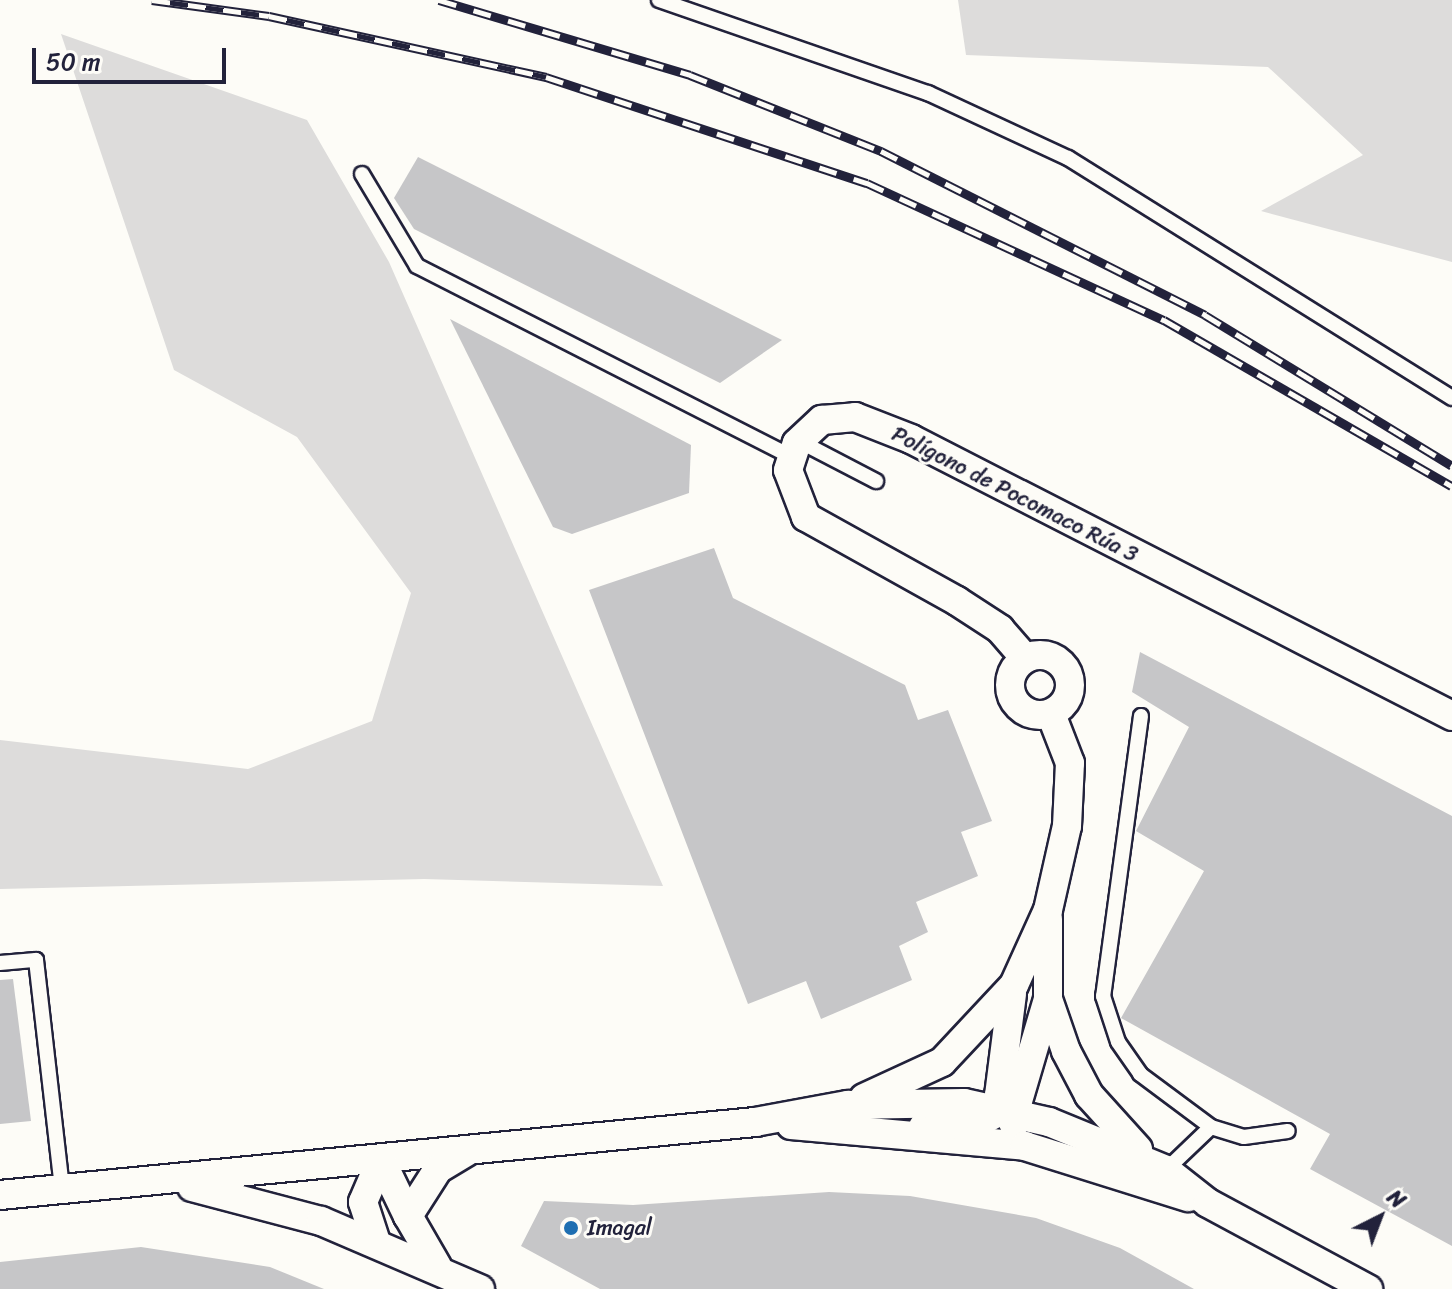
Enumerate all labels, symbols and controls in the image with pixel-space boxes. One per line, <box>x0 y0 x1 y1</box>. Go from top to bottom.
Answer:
scale bar <box>36 32 230 82</box>
text: 50 m <box>46 41 101 83</box>
street label: Polígono de Pocomaco Rúa 3 <box>887 420 1143 568</box>
north arrow <box>1340 1177 1420 1257</box>
text: N <box>1378 1179 1415 1218</box>
place label: Imagal <box>587 1215 652 1241</box>
marker: Imagal <box>562 1219 580 1237</box>

